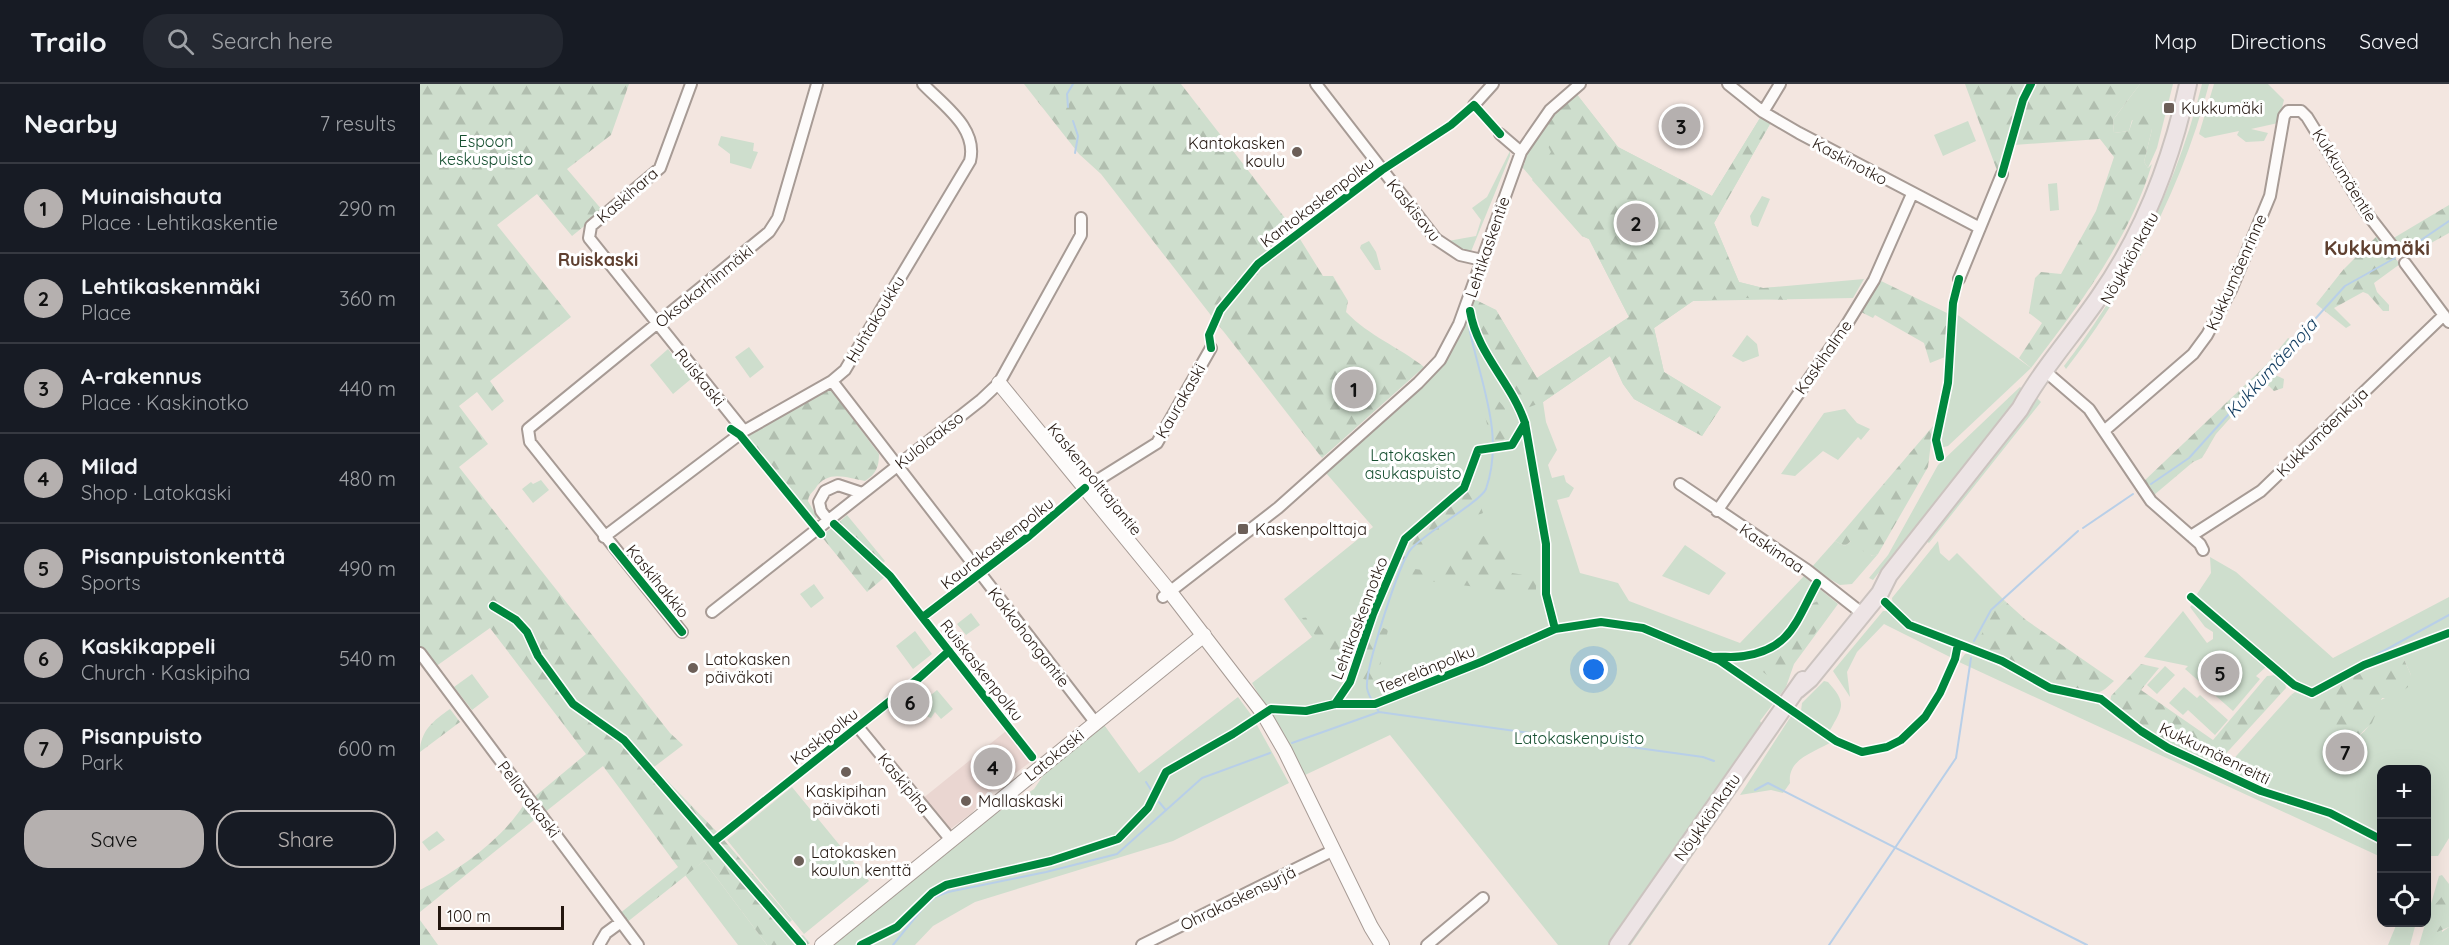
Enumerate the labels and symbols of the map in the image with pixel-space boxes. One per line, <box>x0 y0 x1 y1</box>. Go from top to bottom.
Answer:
place label: Kukkumäki <box>2181 98 2263 118</box>
marker: Kukkumäki <box>2162 101 2176 115</box>
pin: 3 <box>1662 104 1700 148</box>
street label: Kukkumäentie <box>2308 125 2382 225</box>
park label: Espoon keskuspuisto <box>439 131 533 169</box>
place label: Kantokasken koulu <box>1188 133 1285 171</box>
street label: Kaskinotko <box>1809 133 1891 189</box>
marker: Kantokasken koulu <box>1290 145 1304 159</box>
street label: Kantokaskenpolku <box>1256 153 1378 251</box>
street label: Kaskihara <box>592 163 662 227</box>
street label: Kaskisavu <box>1383 175 1445 245</box>
street label: Lehtikaskentie <box>1460 194 1514 300</box>
pin: 2 <box>1616 200 1656 246</box>
street label: Nöykkiönkatu <box>2095 208 2163 308</box>
street label: Kukkumäenrinne <box>2201 211 2271 333</box>
district label: Kukkumäki <box>2324 235 2430 260</box>
street label: Oksakarhinmäki <box>651 240 757 332</box>
district label: Ruiskaski <box>558 248 638 271</box>
street label: Huhtakoukku <box>841 272 909 366</box>
water label: Kukkumäenoja <box>2220 313 2322 423</box>
street label: Kaskihalme <box>1790 316 1856 398</box>
street label: Ruiskaski <box>671 344 729 410</box>
street label: Kaurakaski <box>1151 360 1209 442</box>
pin: 1 <box>1334 366 1374 412</box>
street label: Kukkumäenkuja <box>2272 383 2372 481</box>
street label: Kulolaakso <box>891 407 967 473</box>
street label: Kaskenpolttajantie <box>1043 419 1147 539</box>
park label: Latokasken asukaspuisto <box>1365 445 1461 483</box>
street label: Kaurakaskenpolku <box>937 493 1057 593</box>
place label: Kaskenpolttaja <box>1255 519 1367 539</box>
street label: Kaskimaa <box>1736 519 1808 577</box>
marker: Kaskenpolttaja <box>1236 522 1250 536</box>
street label: Kaskihakkio <box>622 540 694 622</box>
street label: Lehtikaskennotko <box>1326 554 1392 682</box>
street label: Kokkohongantie <box>984 583 1074 691</box>
street label: Ruiskaskenpolku <box>936 615 1028 725</box>
street label: Teerelänpolku <box>1374 640 1478 698</box>
place label: Latokasken päiväkoti <box>705 649 790 687</box>
pin: 5 <box>2200 650 2240 696</box>
your location <box>1579 655 1608 684</box>
marker: Latokasken päiväkoti <box>686 661 700 675</box>
pin: 6 <box>890 680 930 724</box>
street label: Kaskipolku <box>786 703 862 769</box>
street label: Kukkumäenreitti <box>2156 718 2274 788</box>
street label: Latokaski <box>1020 725 1088 785</box>
park label: Latokaskenpuisto <box>1514 728 1644 748</box>
pin: 7 <box>2326 730 2364 774</box>
pin: 4 <box>974 744 1012 790</box>
street label: Kaskipiha <box>874 749 934 817</box>
street label: Pellavakaski <box>494 757 564 841</box>
marker: Kaskipihan päiväkoti <box>839 765 853 779</box>
street label: Nöykkiönkatu <box>1669 769 1745 865</box>
place label: Kaskipihan päiväkoti <box>805 781 887 819</box>
place label: Mallaskaski <box>978 791 1063 811</box>
marker: Mallaskaski <box>959 794 973 808</box>
place label: Latokasken koulun kenttä <box>811 842 911 880</box>
marker: Latokasken koulun kenttä <box>792 854 806 868</box>
street label: Ohrakaskensyrjä <box>1177 861 1299 935</box>
scale bar <box>438 903 564 930</box>

